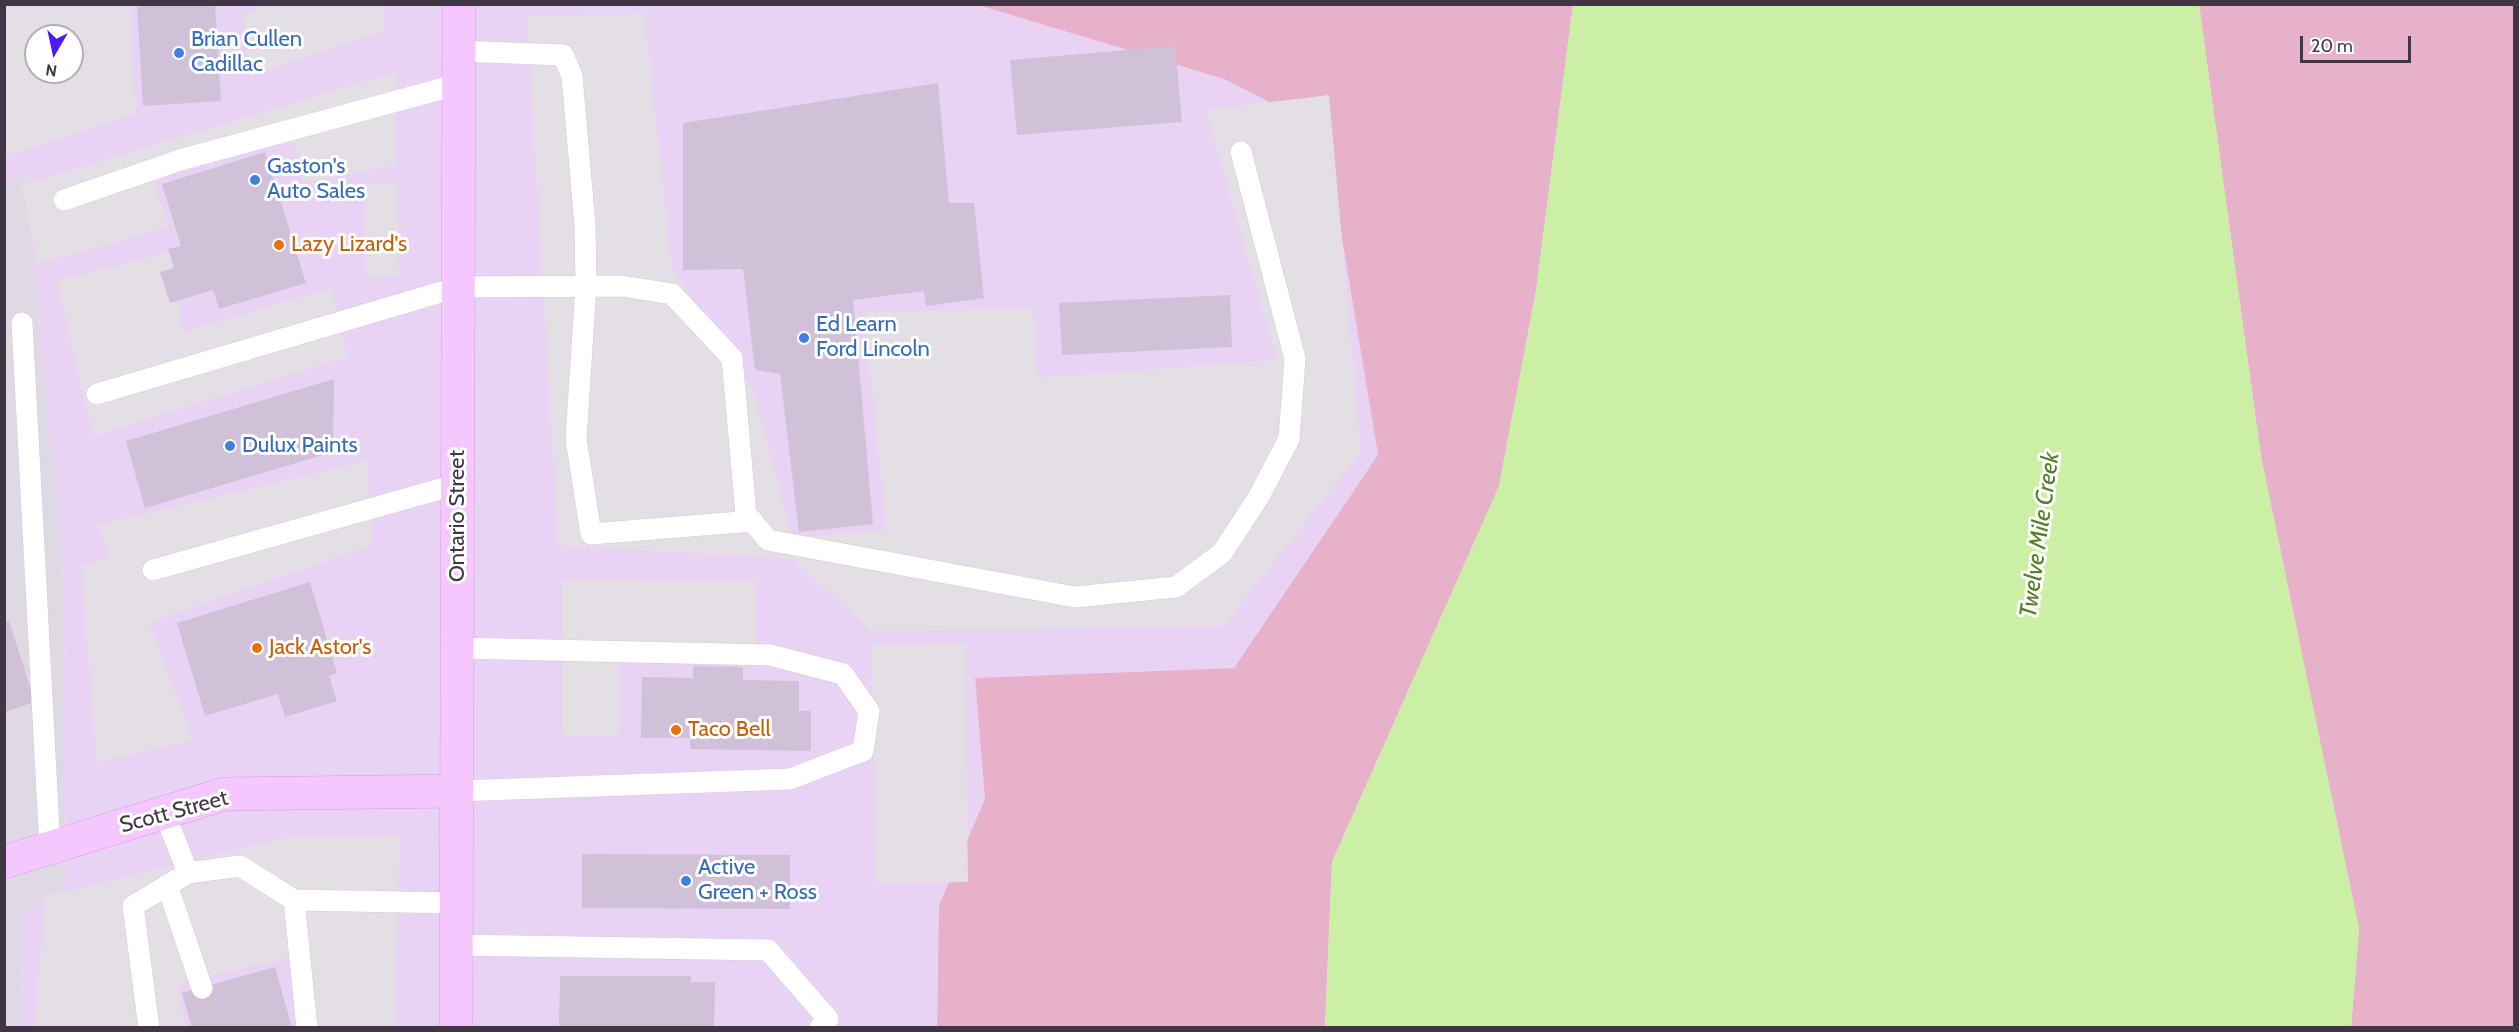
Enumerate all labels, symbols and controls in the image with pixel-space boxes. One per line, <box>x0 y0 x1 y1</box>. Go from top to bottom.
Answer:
north arrow <box>24 24 84 84</box>
scale bar <box>2303 24 2414 62</box>
place label: Brian Cullen Cadillac <box>191 27 302 78</box>
text: 20 m <box>2311 35 2353 57</box>
marker: Brian Cullen Cadillac <box>172 46 186 60</box>
text: N <box>44 60 58 81</box>
place label: Gaston's Auto Sales <box>267 154 365 206</box>
marker: Gaston's Auto Sales <box>248 173 262 187</box>
place label: Lazy Lizard's <box>291 232 407 258</box>
marker: Lazy Lizard's <box>272 238 286 252</box>
place label: Ed Learn Ford Lincoln <box>816 312 930 364</box>
marker: Ed Learn Ford Lincoln <box>797 331 811 345</box>
place label: Dulux Paints <box>242 433 358 459</box>
marker: Dulux Paints <box>223 439 237 453</box>
street label: Ontario Street <box>445 450 471 582</box>
water label: Twelve Mile Creek <box>2014 450 2066 620</box>
place label: Jack Astor's <box>269 635 371 661</box>
marker: Jack Astor's <box>250 641 264 655</box>
place label: Taco Bell <box>688 717 771 743</box>
marker: Taco Bell <box>669 723 683 737</box>
street label: Scott Street <box>117 785 231 839</box>
place label: Active Green + Ross <box>698 855 817 906</box>
marker: Active Green + Ross <box>679 874 693 888</box>

